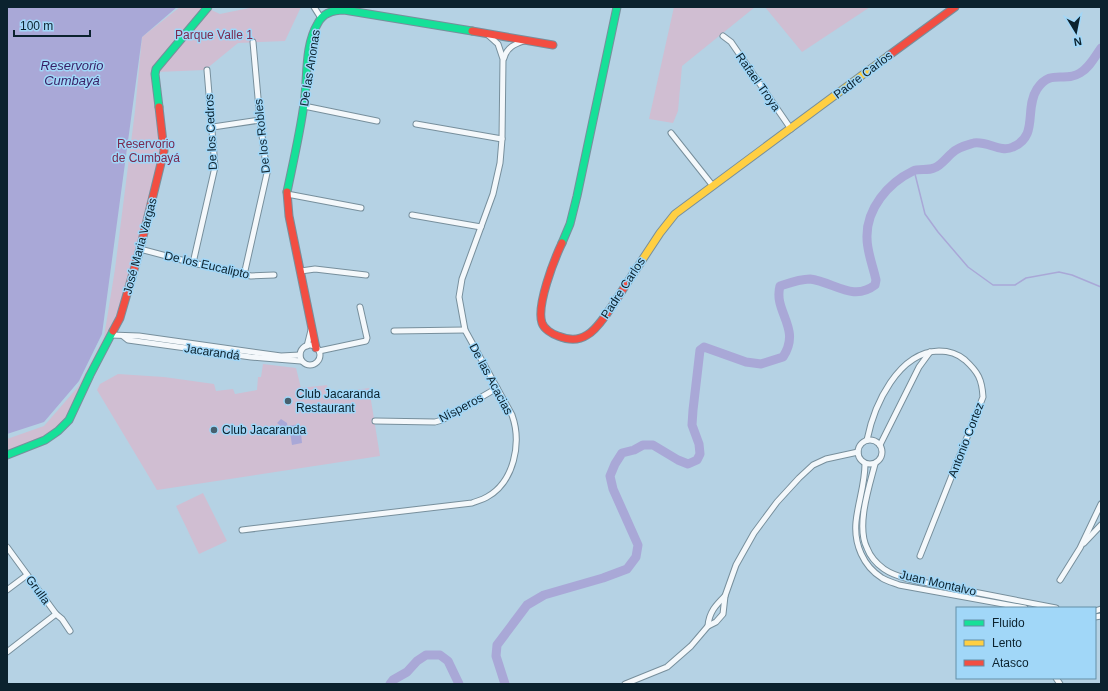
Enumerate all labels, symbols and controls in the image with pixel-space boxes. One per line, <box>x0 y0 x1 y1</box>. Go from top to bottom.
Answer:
scale bar <box>14 12 90 38</box>
north arrow <box>1056 12 1096 52</box>
text: 100 m <box>20 19 53 33</box>
park label: Parque Valle 1 <box>175 28 253 42</box>
street label: De las Anonas <box>297 29 323 107</box>
text: N <box>1073 35 1083 48</box>
street label: Padre Carlos <box>831 48 895 102</box>
street label: Rafael Troya <box>733 50 783 114</box>
water label: Reservorio Cumbayá <box>41 58 103 88</box>
street label: De los Cedros <box>202 94 220 170</box>
street label: De los Robles <box>251 98 273 174</box>
park label: Reservorio de Cumbayá <box>112 137 180 165</box>
street label: José Maria Vargas <box>120 196 160 296</box>
street label: De los Eucalipto <box>163 248 251 282</box>
street label: Padre Carlos <box>598 255 648 321</box>
street label: Jacarandá <box>183 341 241 363</box>
street label: De las Acacias <box>466 341 516 417</box>
place label: Club Jacaranda Restaurant <box>296 387 380 415</box>
street label: Nísperos <box>437 391 485 425</box>
marker: Club Jacaranda Restaurant <box>283 396 293 406</box>
street label: Antonio Cortez <box>945 400 987 480</box>
place label: Club Jacaranda <box>222 423 306 437</box>
marker: Club Jacaranda <box>209 425 219 435</box>
street label: Juan Montalvo <box>898 567 978 599</box>
street label: Grulla <box>23 573 53 607</box>
legend <box>956 607 1096 679</box>
text: Fluido <box>992 616 1025 630</box>
text: Lento <box>992 636 1022 650</box>
text: Atasco <box>992 656 1029 670</box>

